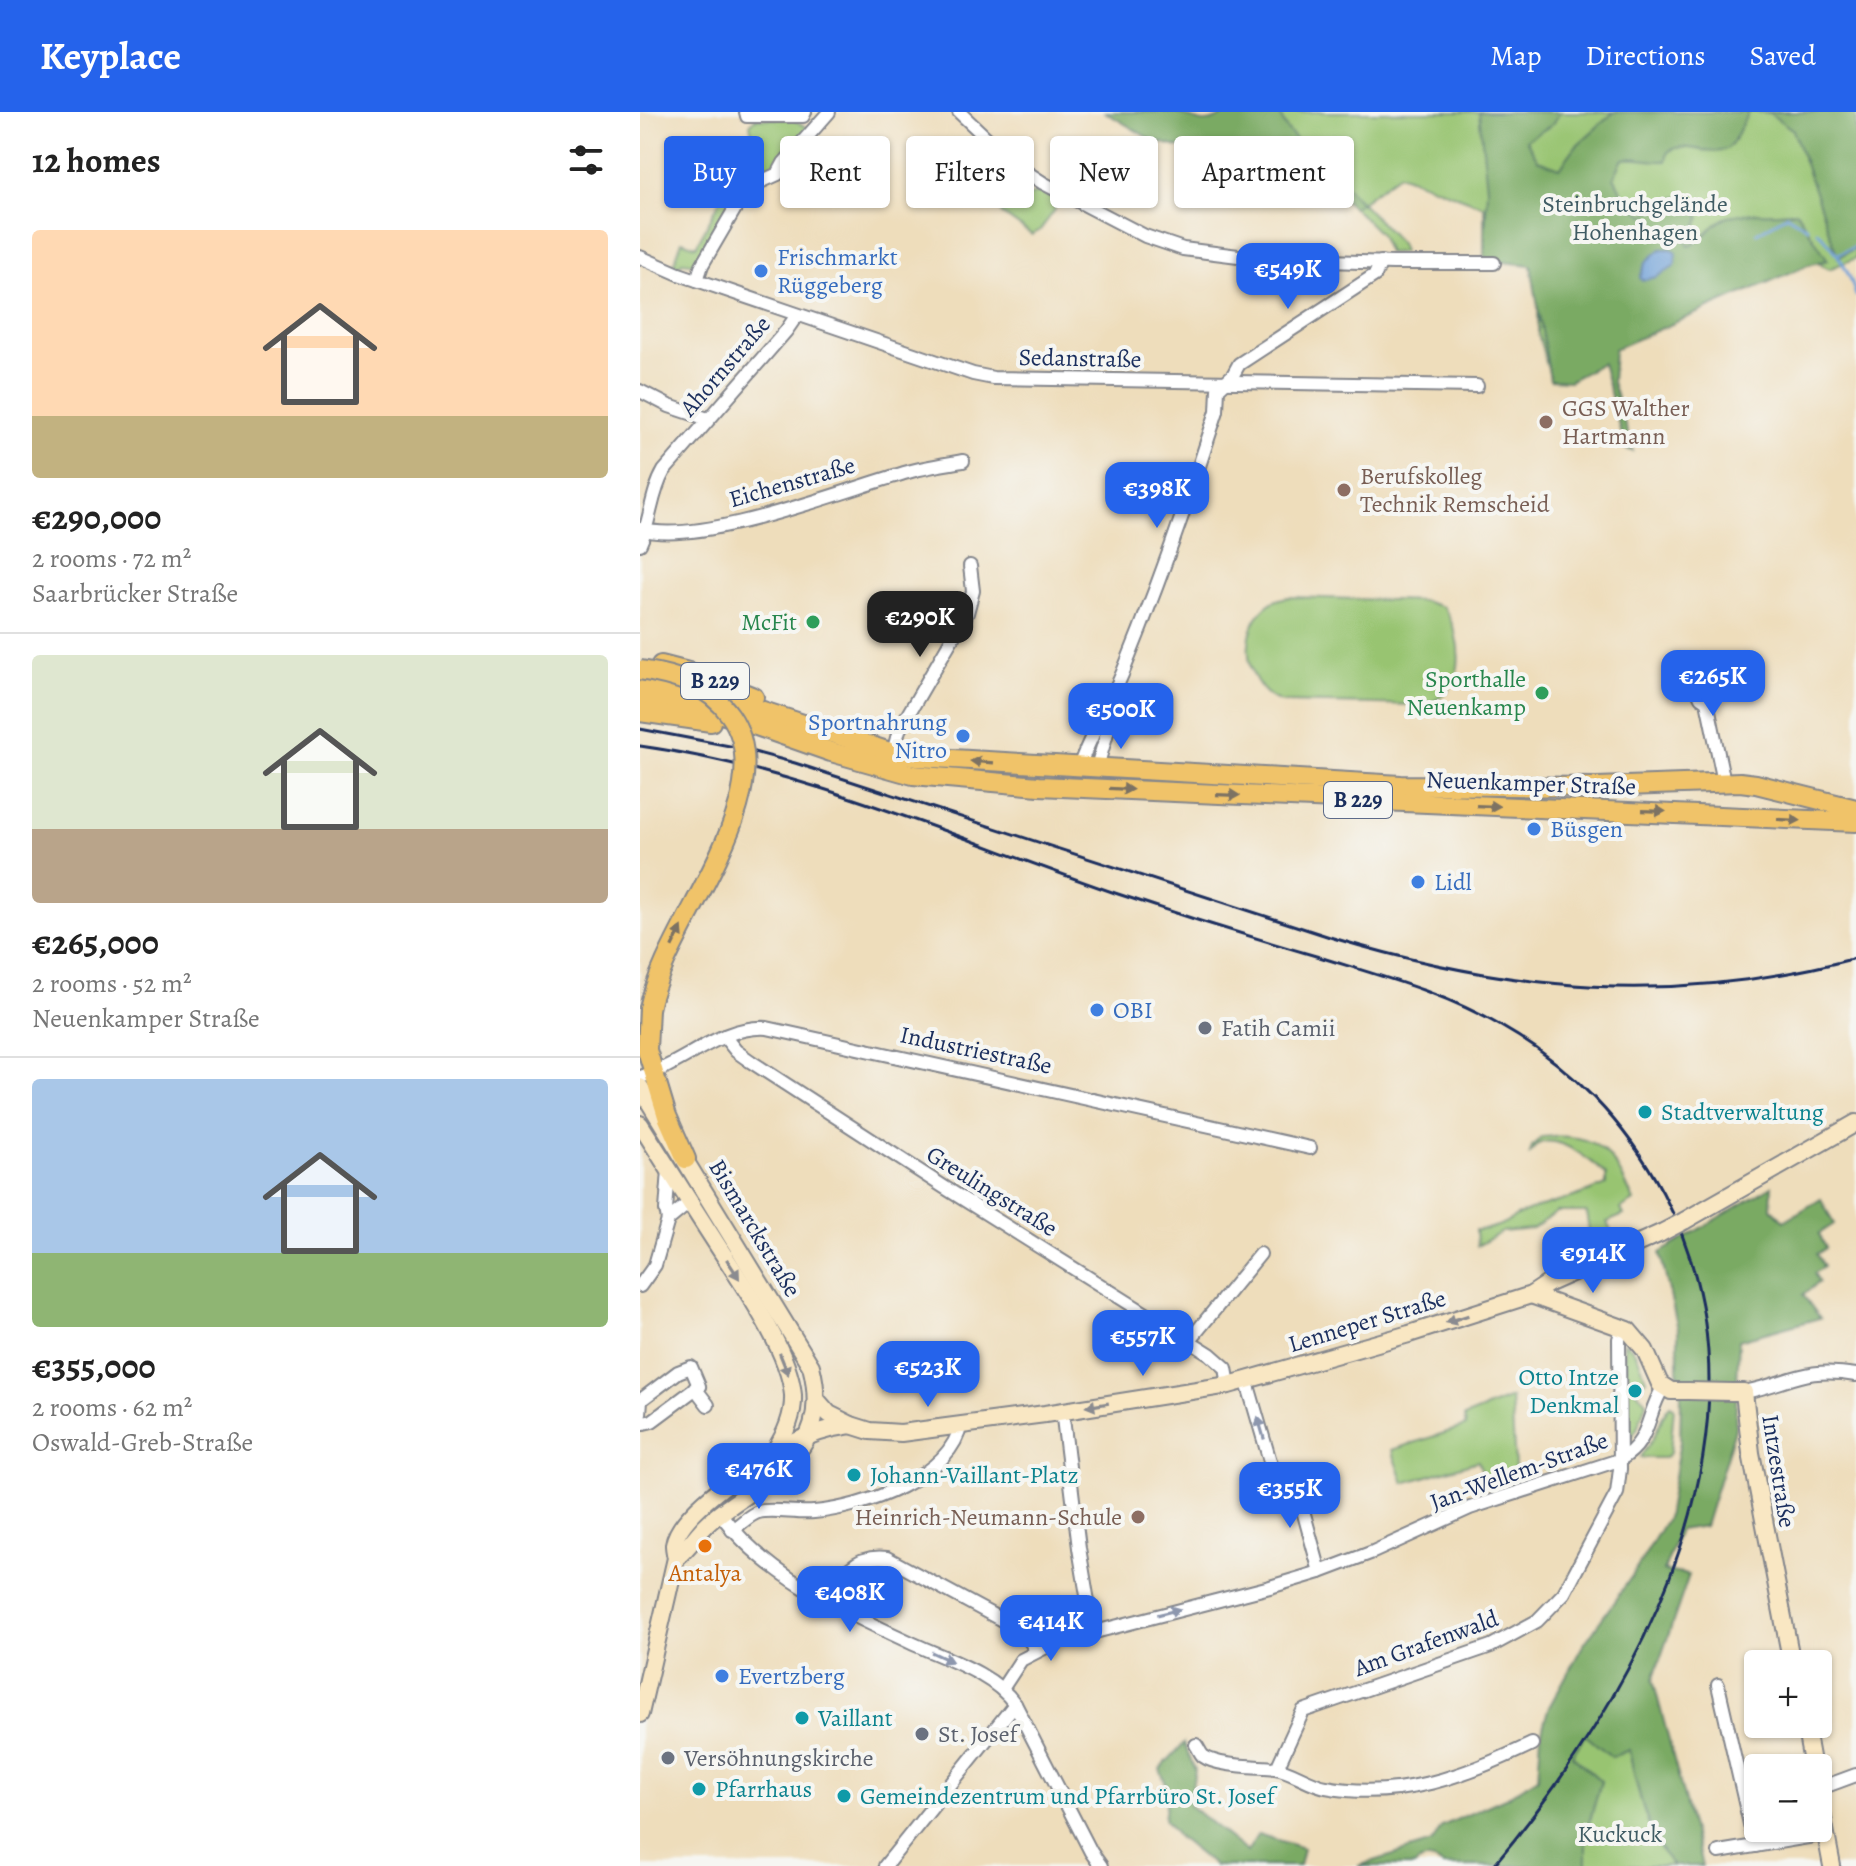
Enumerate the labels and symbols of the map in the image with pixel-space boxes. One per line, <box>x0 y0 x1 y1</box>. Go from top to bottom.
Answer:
park label: Steinbruchgelände Hohenhagen <box>1542 188 1728 248</box>
place label: Frischmarkt Rüggeberg <box>777 241 898 301</box>
pin: €549K <box>1232 243 1344 311</box>
marker: Frischmarkt Rüggeberg <box>752 262 770 280</box>
street label: Ahornstraße <box>672 309 778 424</box>
street label: Sedanstraße <box>1018 341 1142 375</box>
place label: GGS Walther Hartmann <box>1562 392 1690 452</box>
marker: GGS Walther Hartmann <box>1537 413 1555 431</box>
street label: Eichenstraße <box>725 449 859 515</box>
place label: Berufskolleg Technik Remscheid <box>1360 460 1550 520</box>
pin: €398K <box>1101 462 1213 530</box>
marker: Berufskolleg Technik Remscheid <box>1335 481 1353 499</box>
pin: €290K <box>864 591 976 659</box>
place label: McFit <box>741 606 797 638</box>
marker: McFit <box>804 613 822 631</box>
pin: €265K <box>1657 650 1769 718</box>
road number: B 229 <box>681 663 749 699</box>
place label: Sporthalle Neuenkamp <box>1406 663 1526 723</box>
pin: €500K <box>1065 683 1177 751</box>
marker: Sporthalle Neuenkamp <box>1533 684 1551 702</box>
place label: Sportnahrung Nitro <box>808 706 947 766</box>
marker: Sportnahrung Nitro <box>954 727 972 745</box>
one-way arrow <box>969 755 994 768</box>
street label: Neuenkamper Straße <box>1425 763 1637 803</box>
road number: B 229 <box>1324 782 1392 818</box>
one-way arrow <box>1109 783 1134 796</box>
one-way arrow <box>1216 788 1241 801</box>
one-way arrow <box>1476 799 1501 812</box>
one-way arrow <box>1642 805 1667 818</box>
place label: Büsgen <box>1550 813 1623 845</box>
one-way arrow <box>1777 814 1802 827</box>
marker: Büsgen <box>1525 820 1543 838</box>
place label: Lidl <box>1434 866 1472 898</box>
marker: Lidl <box>1409 873 1427 891</box>
one-way arrow <box>671 925 684 948</box>
place label: OBI <box>1113 994 1153 1026</box>
marker: OBI <box>1088 1001 1106 1019</box>
place label: Fatih Camii <box>1221 1012 1335 1044</box>
street label: Industriestraße <box>897 1018 1055 1082</box>
marker: Fatih Camii <box>1196 1019 1214 1037</box>
place label: Stadtverwaltung <box>1661 1096 1824 1128</box>
marker: Stadtverwaltung <box>1636 1103 1654 1121</box>
street label: Greulingstraße <box>920 1138 1064 1244</box>
street label: Bismarckstraße <box>701 1153 809 1303</box>
pin: €914K <box>1537 1227 1649 1295</box>
one-way arrow <box>726 1259 741 1280</box>
street label: Lenneper Straße <box>1284 1282 1450 1360</box>
pin: €557K <box>1087 1310 1199 1378</box>
one-way arrow <box>1444 1314 1468 1326</box>
pin: €523K <box>872 1341 984 1409</box>
one-way arrow <box>778 1353 791 1377</box>
place label: Otto Intze Denkmal <box>1519 1361 1619 1421</box>
marker: Otto Intze Denkmal <box>1626 1382 1644 1400</box>
one-way arrow <box>1084 1399 1109 1412</box>
street label: Intzestraße <box>1754 1412 1804 1530</box>
one-way arrow <box>1254 1416 1266 1441</box>
street label: Jan-Wellem-Straße <box>1426 1424 1612 1518</box>
pin: €476K <box>703 1443 815 1511</box>
place label: Johann-Vaillant-Platz <box>870 1459 1079 1491</box>
pin: €355K <box>1234 1462 1346 1530</box>
marker: Johann-Vaillant-Platz <box>845 1466 863 1484</box>
place label: Heinrich-Neumann-Schule <box>854 1501 1122 1533</box>
marker: Heinrich-Neumann-Schule <box>1129 1508 1147 1526</box>
marker: Antalya <box>696 1537 714 1555</box>
place label: Antalya <box>667 1557 742 1589</box>
pin: €408K <box>794 1566 906 1634</box>
pin: €414K <box>995 1595 1107 1663</box>
street label: Am Grafenwald <box>1348 1602 1503 1684</box>
one-way arrow <box>1157 1606 1182 1618</box>
one-way arrow <box>930 1650 953 1664</box>
place label: Evertzberg <box>738 1660 845 1692</box>
marker: Evertzberg <box>713 1667 731 1685</box>
place label: Vaillant <box>817 1702 893 1734</box>
marker: Vaillant <box>793 1709 811 1727</box>
place label: St. Josef <box>938 1718 1020 1750</box>
marker: St. Josef <box>913 1725 931 1743</box>
place label: Versöhnungskirche <box>683 1742 874 1774</box>
marker: Versöhnungskirche <box>659 1749 677 1767</box>
place label: Pfarrhaus <box>715 1773 812 1805</box>
marker: Pfarrhaus <box>690 1780 708 1798</box>
place label: Gemeindezentrum und Pfarrbüro St. Josef <box>860 1780 1278 1812</box>
marker: Gemeindezentrum und Pfarrbüro St. Josef <box>835 1787 853 1805</box>
park label: Kuckuck <box>1578 1818 1662 1850</box>

